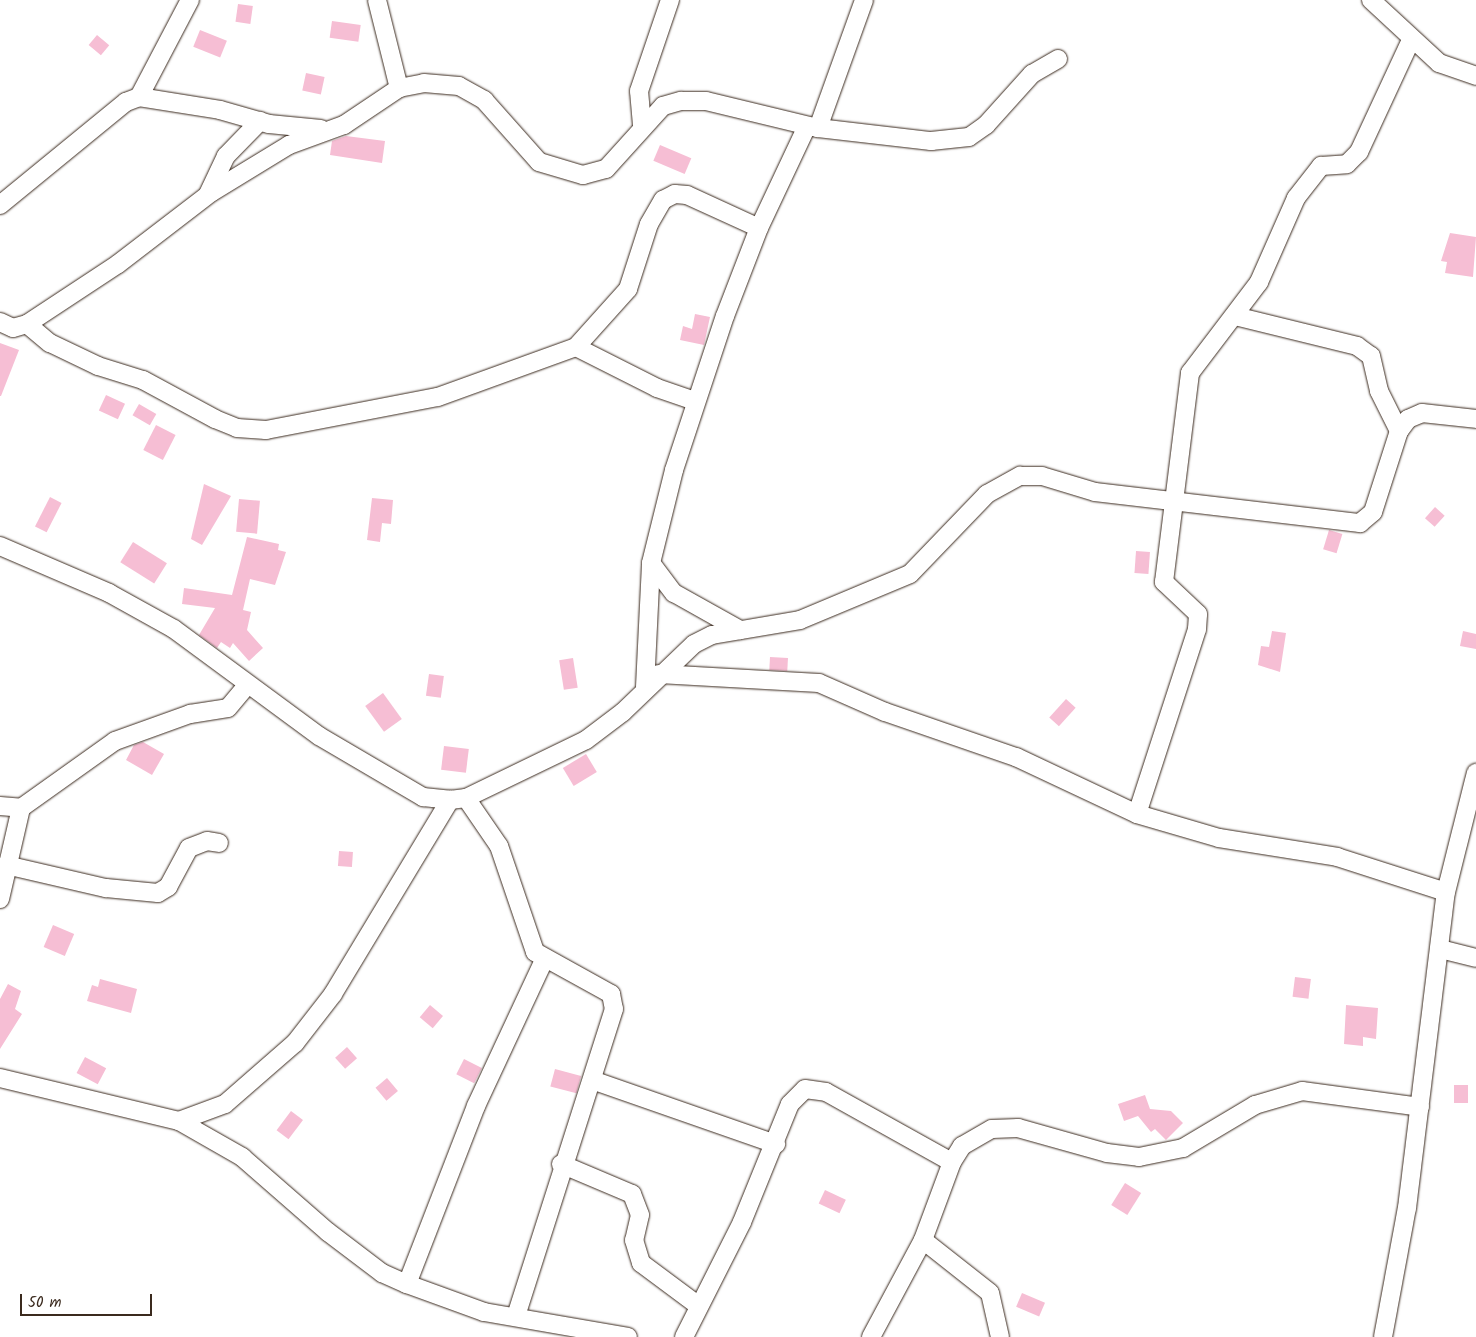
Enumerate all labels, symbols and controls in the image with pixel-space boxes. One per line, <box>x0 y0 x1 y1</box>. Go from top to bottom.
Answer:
scale bar <box>22 1284 155 1316</box>
text: 50 m <box>28 1291 62 1315</box>

